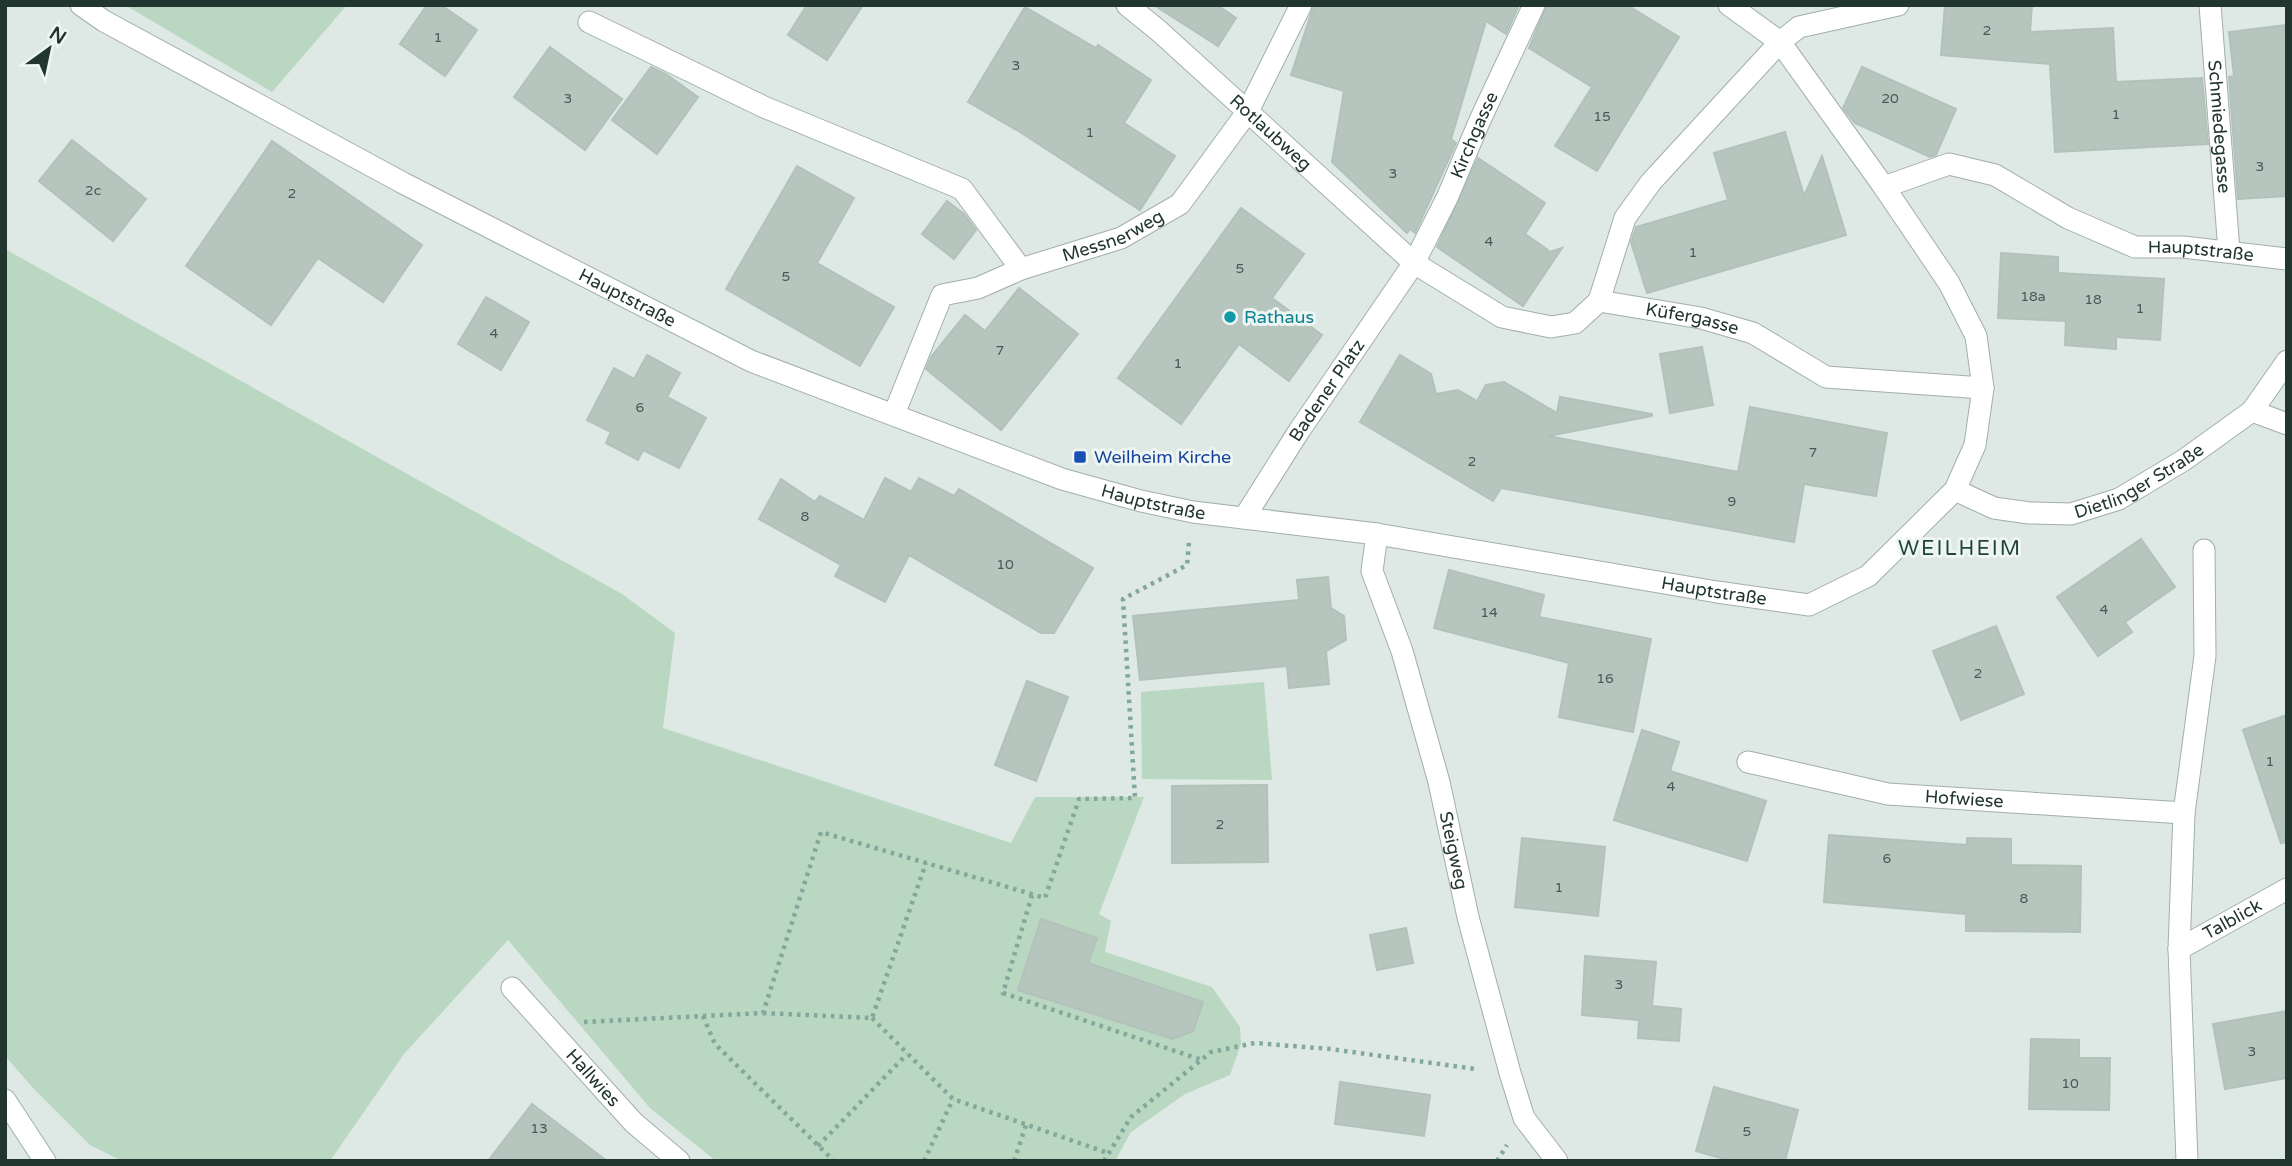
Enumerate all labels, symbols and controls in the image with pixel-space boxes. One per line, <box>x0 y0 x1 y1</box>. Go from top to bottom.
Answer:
north arrow <box>14 14 84 84</box>
text: N <box>45 22 70 49</box>
house number: 2 <box>1983 22 1991 39</box>
house number: 1 <box>434 29 442 46</box>
house number: 3 <box>1012 57 1020 74</box>
street label: Schmiedegasse <box>2203 59 2235 194</box>
street label: Kirchgasse <box>1446 88 1503 182</box>
house number: 3 <box>564 90 572 107</box>
street label: Rotlaubweg <box>1225 90 1316 175</box>
house number: 20 <box>1881 90 1899 107</box>
house number: 1 <box>2112 106 2120 123</box>
house number: 15 <box>1593 108 1611 125</box>
house number: 1 <box>1086 124 1094 141</box>
house number: 3 <box>2256 158 2264 175</box>
house number: 3 <box>1389 165 1397 182</box>
house number: 2c <box>85 182 101 199</box>
house number: 2 <box>288 185 296 202</box>
street label: Messnerweg <box>1060 205 1168 267</box>
house number: 4 <box>1485 233 1494 250</box>
street label: Hauptstraße <box>2148 236 2255 266</box>
house number: 1 <box>1689 244 1697 261</box>
house number: 5 <box>1236 260 1244 277</box>
street label: Hauptstraße <box>575 264 680 332</box>
house number: 5 <box>782 268 790 285</box>
house number: 18a <box>2020 288 2046 305</box>
house number: 18 <box>2084 291 2102 308</box>
street label: Küfergasse <box>1644 298 1742 339</box>
house number: 1 <box>2136 300 2144 317</box>
place label: Rathaus <box>1244 306 1314 328</box>
marker: Rathaus <box>1222 309 1238 325</box>
house number: 4 <box>490 325 499 342</box>
street label: Badener Platz <box>1284 335 1369 446</box>
house number: 7 <box>996 342 1004 359</box>
house number: 1 <box>1174 355 1182 372</box>
house number: 6 <box>636 399 645 416</box>
street label: Dietlinger Straße <box>2071 439 2208 523</box>
house number: 7 <box>1809 444 1817 461</box>
place label: Weilheim Kirche <box>1094 446 1231 468</box>
marker: Weilheim Kirche <box>1072 449 1088 465</box>
house number: 2 <box>1468 453 1476 470</box>
street label: Hauptstraße <box>1099 479 1207 524</box>
house number: 9 <box>1728 493 1736 510</box>
house number: 8 <box>801 508 810 525</box>
district label: WEILHEIM <box>1898 536 2022 561</box>
house number: 10 <box>996 556 1014 573</box>
street label: Hauptstraße <box>1660 572 1768 610</box>
house number: 4 <box>2100 601 2109 618</box>
house number: 14 <box>1480 604 1498 621</box>
house number: 2 <box>1974 665 1982 682</box>
house number: 16 <box>1596 670 1614 687</box>
house number: 1 <box>2266 753 2274 770</box>
house number: 4 <box>1667 778 1676 795</box>
street label: Hofwiese <box>1924 785 2004 812</box>
street label: Steigweg <box>1435 810 1473 892</box>
house number: 2 <box>1216 816 1224 833</box>
house number: 6 <box>1883 850 1892 867</box>
house number: 1 <box>1555 879 1563 896</box>
house number: 8 <box>2020 890 2029 907</box>
street label: Talblick <box>2199 894 2266 945</box>
house number: 3 <box>1615 976 1623 993</box>
house number: 3 <box>2248 1043 2256 1060</box>
street label: Hallwies <box>561 1044 625 1111</box>
house number: 10 <box>2061 1075 2079 1092</box>
house number: 13 <box>530 1120 548 1137</box>
house number: 5 <box>1743 1123 1751 1140</box>

